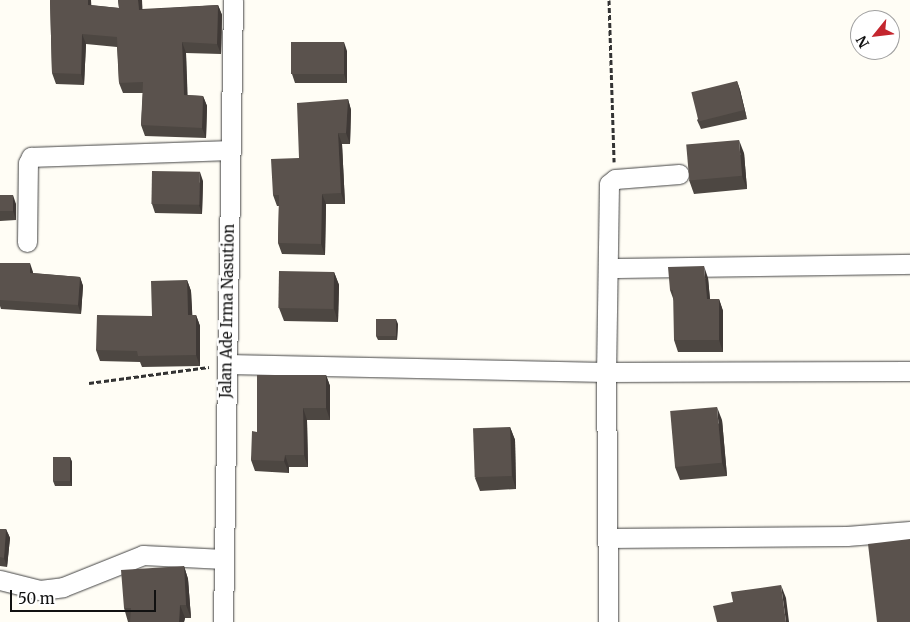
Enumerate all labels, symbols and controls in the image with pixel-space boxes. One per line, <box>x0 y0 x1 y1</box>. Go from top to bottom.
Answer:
north arrow <box>850 10 900 60</box>
text: N <box>852 33 873 51</box>
street label: Jalan Ade Irma Nasution <box>216 224 238 398</box>
scale bar <box>12 580 159 612</box>
text: 50 m <box>18 589 55 608</box>

